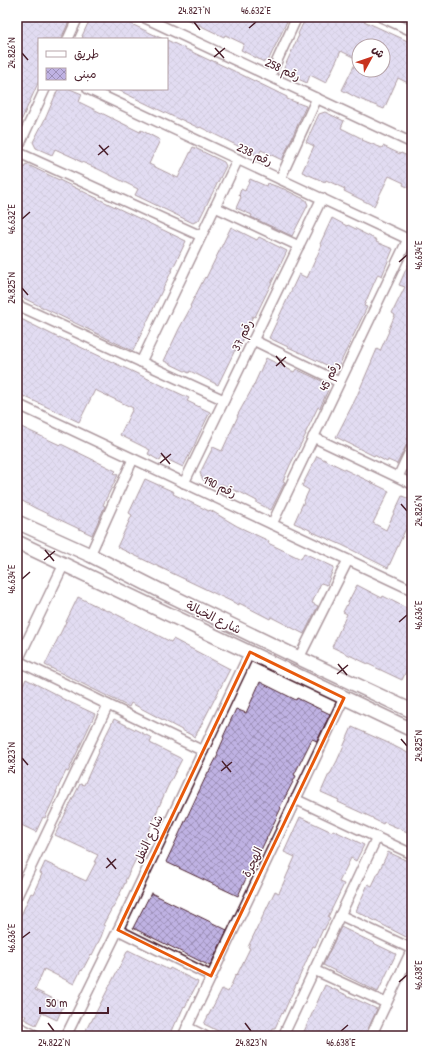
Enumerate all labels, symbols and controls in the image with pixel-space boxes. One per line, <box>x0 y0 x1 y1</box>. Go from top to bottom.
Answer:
text: 24.827°N <box>178 4 210 17</box>
text: 46.632°E <box>241 4 271 17</box>
text: 24.826°N <box>5 37 18 69</box>
legend <box>38 38 168 90</box>
north arrow <box>351 38 391 78</box>
text: ش <box>369 42 388 61</box>
text: طريق <box>74 45 99 62</box>
street label: رقم 258 <box>262 53 304 86</box>
text: مبنى <box>74 65 97 82</box>
street label: رقم 238 <box>234 138 276 171</box>
text: 46.632°E <box>5 204 18 234</box>
text: 46.634°E <box>412 240 425 269</box>
text: 24.825°N <box>5 272 18 304</box>
street label: رقم 37 <box>227 317 258 354</box>
street label: رقم 45 <box>315 358 344 394</box>
street label: رقم 190 <box>200 471 240 502</box>
text: 24.826°N <box>412 495 425 527</box>
text: 46.634°E <box>5 564 18 593</box>
street label: شارع الخيالة <box>183 596 244 639</box>
text: 46.636°E <box>412 600 425 630</box>
text: 24.825°N <box>412 730 425 762</box>
text: 24.823°N <box>5 742 18 774</box>
street label: شارع النفل <box>129 812 168 867</box>
street label: الهجرة <box>238 844 266 880</box>
text: 46.636°E <box>5 923 18 953</box>
text: 46.638°E <box>412 960 425 990</box>
scale bar <box>40 989 108 1015</box>
text: 50 m <box>46 994 67 1011</box>
text: 24.822°N <box>38 1036 70 1049</box>
text: 24.823°N <box>235 1036 267 1049</box>
text: 46.638°E <box>326 1036 356 1049</box>

